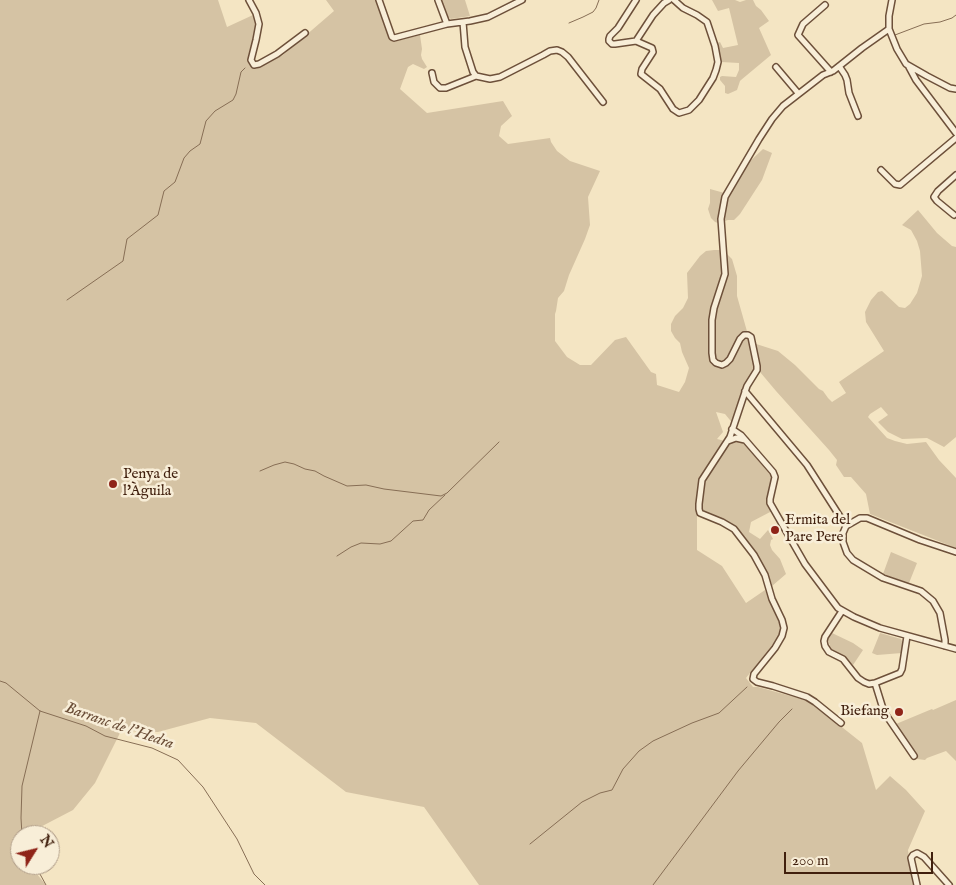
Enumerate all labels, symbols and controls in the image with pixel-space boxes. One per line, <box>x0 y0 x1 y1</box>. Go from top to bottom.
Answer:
place label: Penya de l'Àguila <box>123 466 178 501</box>
marker: Penya de l'Àguila <box>107 478 119 490</box>
place label: Ermita del Pare Pere <box>785 512 850 547</box>
marker: Ermita del Pare Pere <box>769 524 781 536</box>
water label: Barranc de l'Hedra <box>62 699 176 755</box>
place label: Biefang <box>840 703 889 721</box>
marker: Biefang <box>893 706 905 718</box>
north arrow <box>10 825 60 875</box>
text: N <box>35 832 57 852</box>
scale bar <box>786 842 935 874</box>
text: 200 m <box>792 851 829 870</box>

